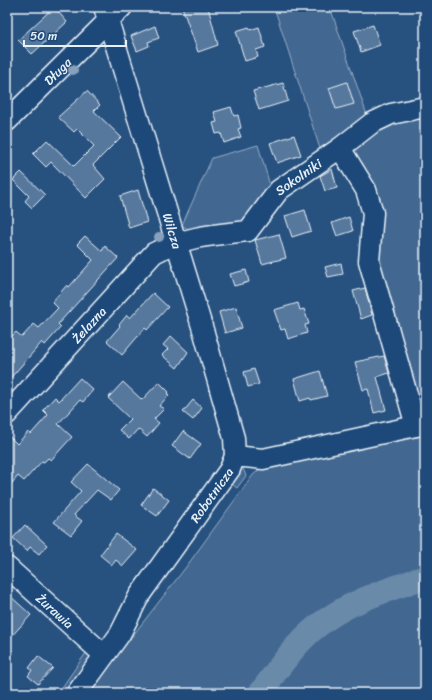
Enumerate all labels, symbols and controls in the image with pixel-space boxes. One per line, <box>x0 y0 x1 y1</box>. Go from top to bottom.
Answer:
scale bar <box>24 22 126 48</box>
text: 50 m <box>30 25 57 47</box>
street label: Długa <box>38 51 77 90</box>
street label: Sokolniki <box>270 152 327 201</box>
street label: Wilcza <box>156 210 189 252</box>
street label: Żelazna <box>65 300 112 349</box>
street label: Robotnicza <box>184 462 240 527</box>
street label: Żurawia <box>31 587 80 635</box>

